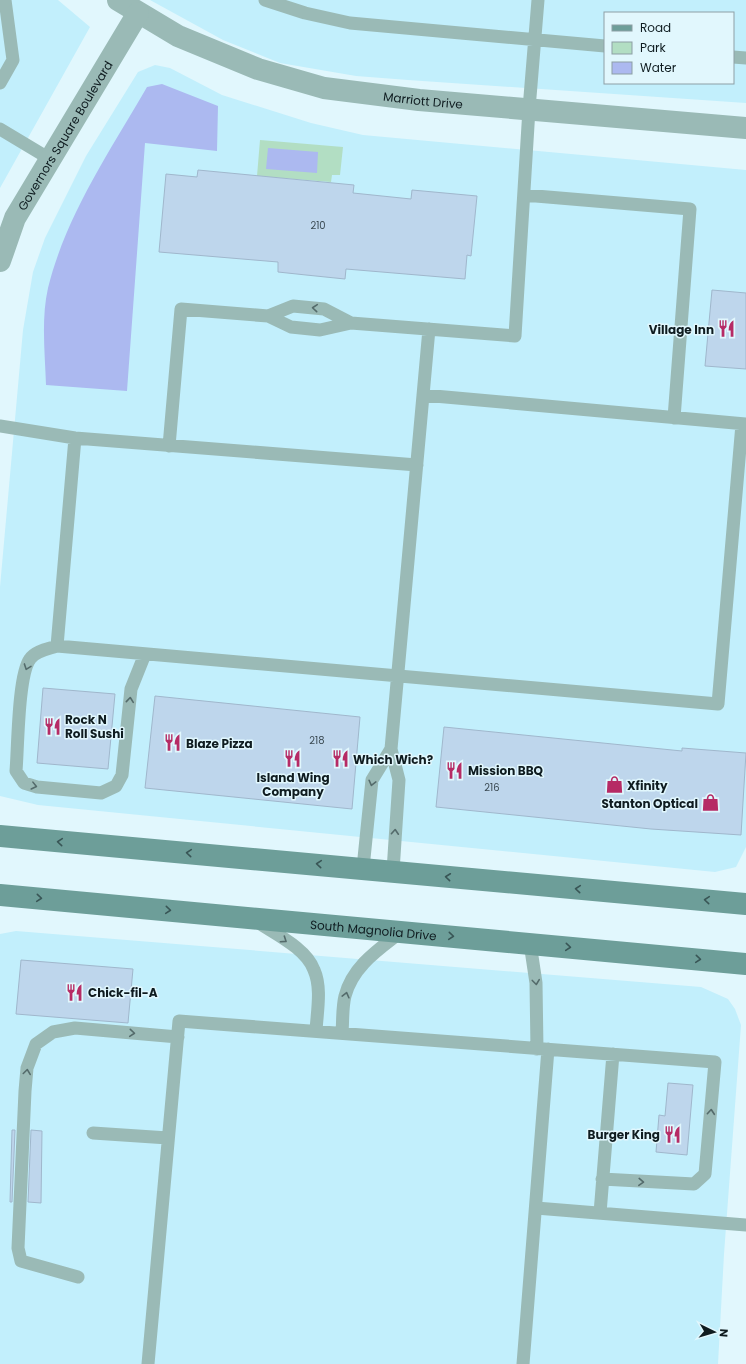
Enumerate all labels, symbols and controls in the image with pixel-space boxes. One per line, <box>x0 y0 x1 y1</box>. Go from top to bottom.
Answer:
legend <box>604 12 734 84</box>
text: Road <box>640 19 671 36</box>
text: Park <box>640 39 667 56</box>
street label: Governors Square Boulevard <box>13 57 116 213</box>
text: Water <box>640 59 677 76</box>
street label: Marriott Drive <box>382 87 464 112</box>
house number: 210 <box>310 218 326 233</box>
one-way arrow <box>312 304 318 313</box>
restaurant icon: Village Inn <box>717 319 737 339</box>
place label: Village Inn <box>649 321 714 338</box>
one-way arrow <box>23 663 31 670</box>
one-way arrow <box>125 697 134 703</box>
place label: Rock N Roll Sushi <box>65 711 124 742</box>
restaurant icon: Rock N Roll Sushi <box>42 716 62 736</box>
restaurant icon: Blaze Pizza <box>163 733 183 753</box>
house number: 218 <box>309 733 325 748</box>
place label: Blaze Pizza <box>186 735 253 752</box>
restaurant icon: Island Wing Company <box>283 748 303 768</box>
restaurant icon: Which Wich? <box>330 749 350 769</box>
place label: Which Wich? <box>353 751 434 768</box>
restaurant icon: Mission BBQ <box>445 760 465 780</box>
place label: Mission BBQ <box>468 762 544 779</box>
place label: Island Wing Company <box>256 769 330 800</box>
shop icon: Xfinity <box>604 775 624 795</box>
place label: Xfinity <box>627 777 668 794</box>
one-way arrow <box>369 780 377 786</box>
house number: 216 <box>484 780 500 795</box>
one-way arrow <box>31 781 37 789</box>
shop icon: Stanton Optical <box>701 793 721 813</box>
place label: Stanton Optical <box>601 795 698 812</box>
one-way arrow <box>391 829 400 835</box>
one-way arrow <box>57 837 63 846</box>
one-way arrow <box>186 849 192 858</box>
one-way arrow <box>316 860 322 869</box>
one-way arrow <box>445 872 451 881</box>
one-way arrow <box>575 884 581 893</box>
one-way arrow <box>36 894 42 903</box>
one-way arrow <box>704 896 710 905</box>
one-way arrow <box>165 906 171 915</box>
street label: South Magnolia Drive <box>309 915 437 944</box>
one-way arrow <box>448 932 454 941</box>
one-way arrow <box>279 935 286 942</box>
one-way arrow <box>565 942 571 951</box>
one-way arrow <box>695 954 701 963</box>
one-way arrow <box>531 979 540 985</box>
restaurant icon: Chick-fil-A <box>65 982 85 1002</box>
place label: Chick-fil-A <box>88 984 158 1001</box>
one-way arrow <box>342 991 350 998</box>
one-way arrow <box>129 1028 135 1037</box>
one-way arrow <box>22 1069 31 1075</box>
one-way arrow <box>706 1109 715 1115</box>
restaurant icon: Burger King <box>663 1124 683 1144</box>
place label: Burger King <box>588 1126 660 1143</box>
one-way arrow <box>638 1177 644 1186</box>
north arrow <box>694 1312 734 1352</box>
text: N <box>716 1328 732 1338</box>

